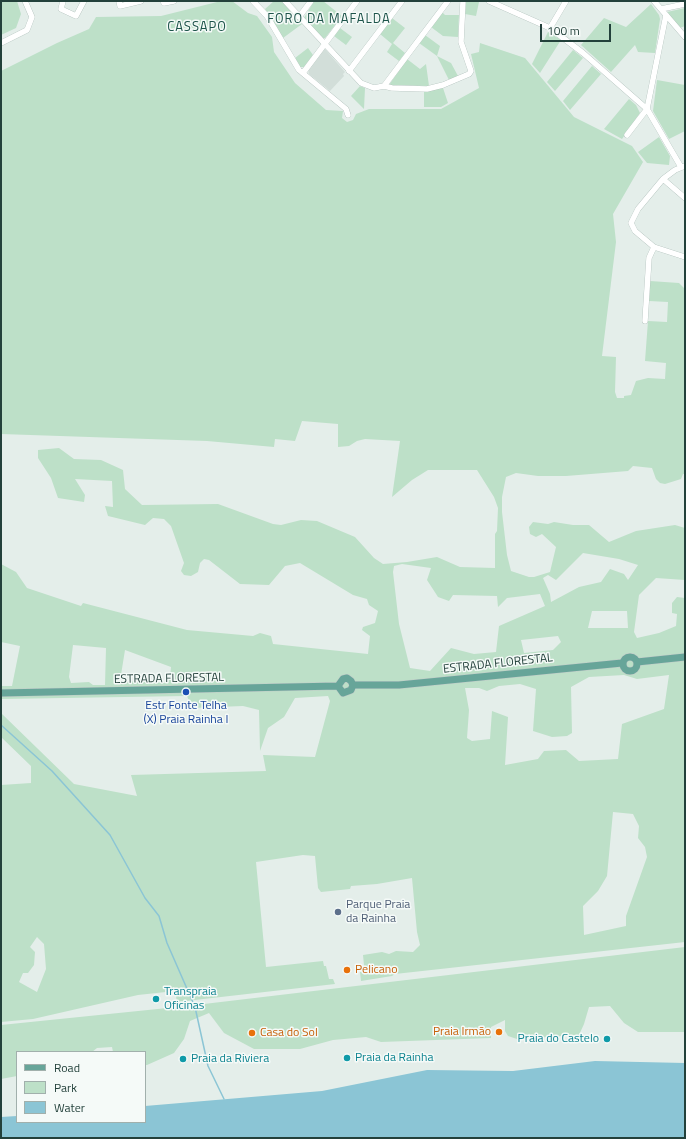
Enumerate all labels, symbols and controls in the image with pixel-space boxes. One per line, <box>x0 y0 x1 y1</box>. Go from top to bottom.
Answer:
district label: FORO DA MAFALDA <box>267 12 391 28</box>
scale bar <box>542 16 613 42</box>
district label: CASSAPO <box>167 20 227 36</box>
text: 100 m <box>547 21 580 40</box>
street label: ESTRADA FLORESTAL <box>442 651 554 677</box>
street label: ESTRADA FLORESTAL <box>114 671 224 687</box>
marker: Estr Fonte Telha (X) Praia Rainha I <box>181 687 191 697</box>
place label: Estr Fonte Telha (X) Praia Rainha I <box>144 699 228 727</box>
place label: Parque Praia da Rainha <box>346 898 410 926</box>
marker: Parque Praia da Rainha <box>333 907 343 917</box>
place label: Pelicano <box>355 963 398 977</box>
marker: Pelicano <box>342 965 352 975</box>
place label: Transpraia Oficinas <box>164 985 217 1013</box>
marker: Transpraia Oficinas <box>151 994 161 1004</box>
place label: Praia Irmão <box>433 1025 491 1039</box>
place label: Casa do Sol <box>260 1026 318 1040</box>
marker: Praia Irmão <box>494 1027 504 1037</box>
marker: Casa do Sol <box>247 1028 257 1038</box>
place label: Praia do Castelo <box>518 1032 599 1046</box>
marker: Praia do Castelo <box>602 1034 612 1044</box>
legend <box>16 1051 146 1123</box>
place label: Praia da Rainha <box>355 1051 433 1065</box>
place label: Praia da Riviera <box>191 1052 269 1066</box>
marker: Praia da Rainha <box>342 1053 352 1063</box>
marker: Praia da Riviera <box>178 1054 188 1064</box>
text: Road <box>54 1058 80 1077</box>
text: Park <box>54 1078 77 1097</box>
text: Water <box>54 1098 85 1117</box>

